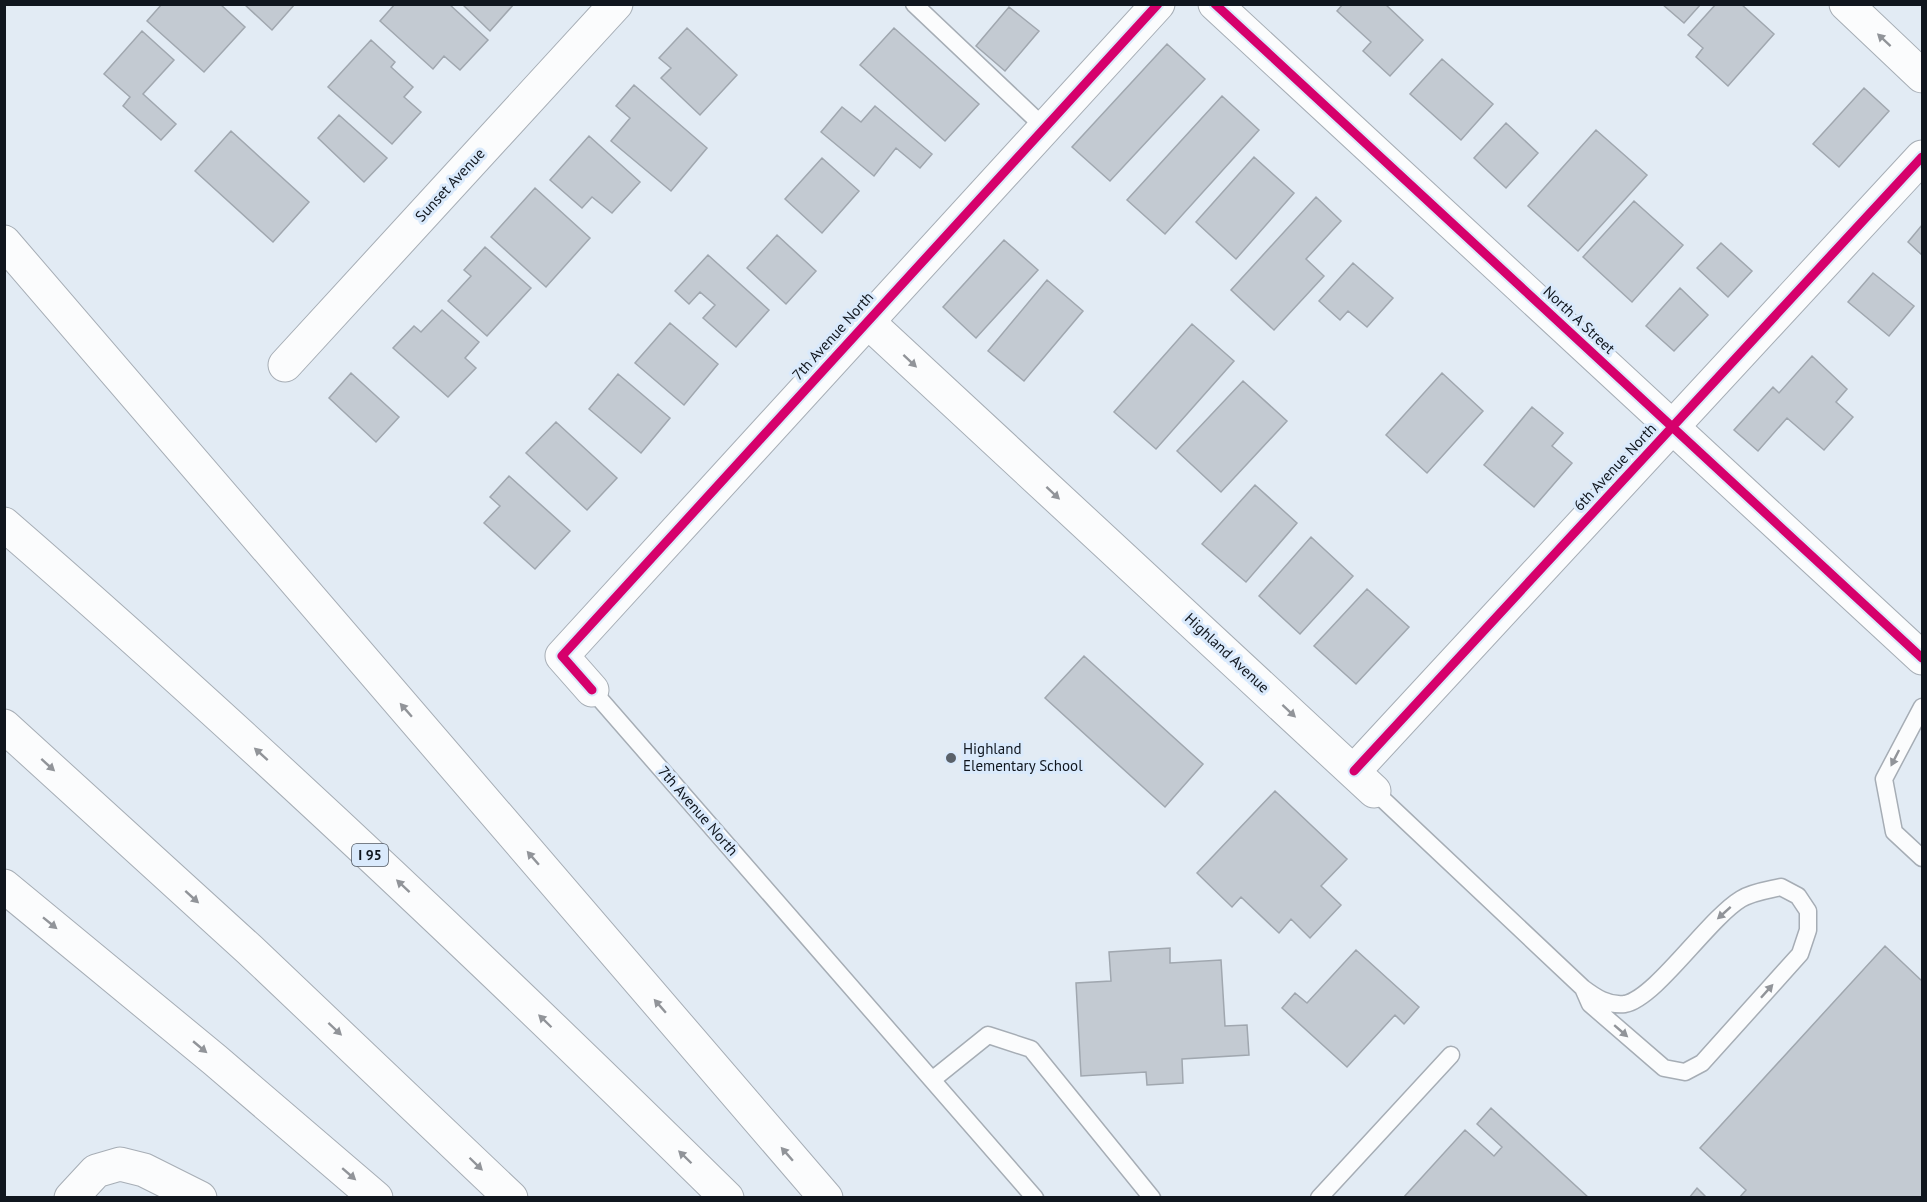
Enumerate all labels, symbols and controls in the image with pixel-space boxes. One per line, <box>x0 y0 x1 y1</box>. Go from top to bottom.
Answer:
one-way arrow <box>1877 34 1892 47</box>
street label: Sunset Avenue <box>411 144 489 225</box>
street label: North A Street <box>1540 282 1619 358</box>
street label: 7th Avenue North <box>788 288 877 384</box>
one-way arrow <box>902 354 917 367</box>
street label: 6th Avenue North <box>1569 419 1660 514</box>
one-way arrow <box>1046 486 1061 500</box>
street label: Highland Avenue <box>1181 609 1274 697</box>
one-way arrow <box>400 703 413 718</box>
one-way arrow <box>1281 704 1296 717</box>
place label: Highland Elementary School <box>963 739 1083 775</box>
one-way arrow <box>253 747 268 761</box>
one-way arrow <box>1890 750 1900 767</box>
marker: Highland Elementary School <box>944 751 958 765</box>
one-way arrow <box>41 758 55 772</box>
street label: 7th Avenue North <box>654 762 742 859</box>
road number: I 95 <box>352 844 388 866</box>
one-way arrow <box>527 851 540 866</box>
one-way arrow <box>397 880 411 894</box>
one-way arrow <box>184 890 199 903</box>
one-way arrow <box>1717 906 1732 920</box>
one-way arrow <box>42 917 58 930</box>
one-way arrow <box>1760 984 1773 999</box>
one-way arrow <box>654 999 667 1014</box>
one-way arrow <box>537 1014 552 1028</box>
one-way arrow <box>327 1022 342 1035</box>
one-way arrow <box>1613 1024 1628 1037</box>
one-way arrow <box>192 1041 208 1054</box>
one-way arrow <box>781 1147 794 1162</box>
one-way arrow <box>678 1150 692 1164</box>
one-way arrow <box>468 1157 483 1170</box>
one-way arrow <box>341 1167 356 1180</box>

